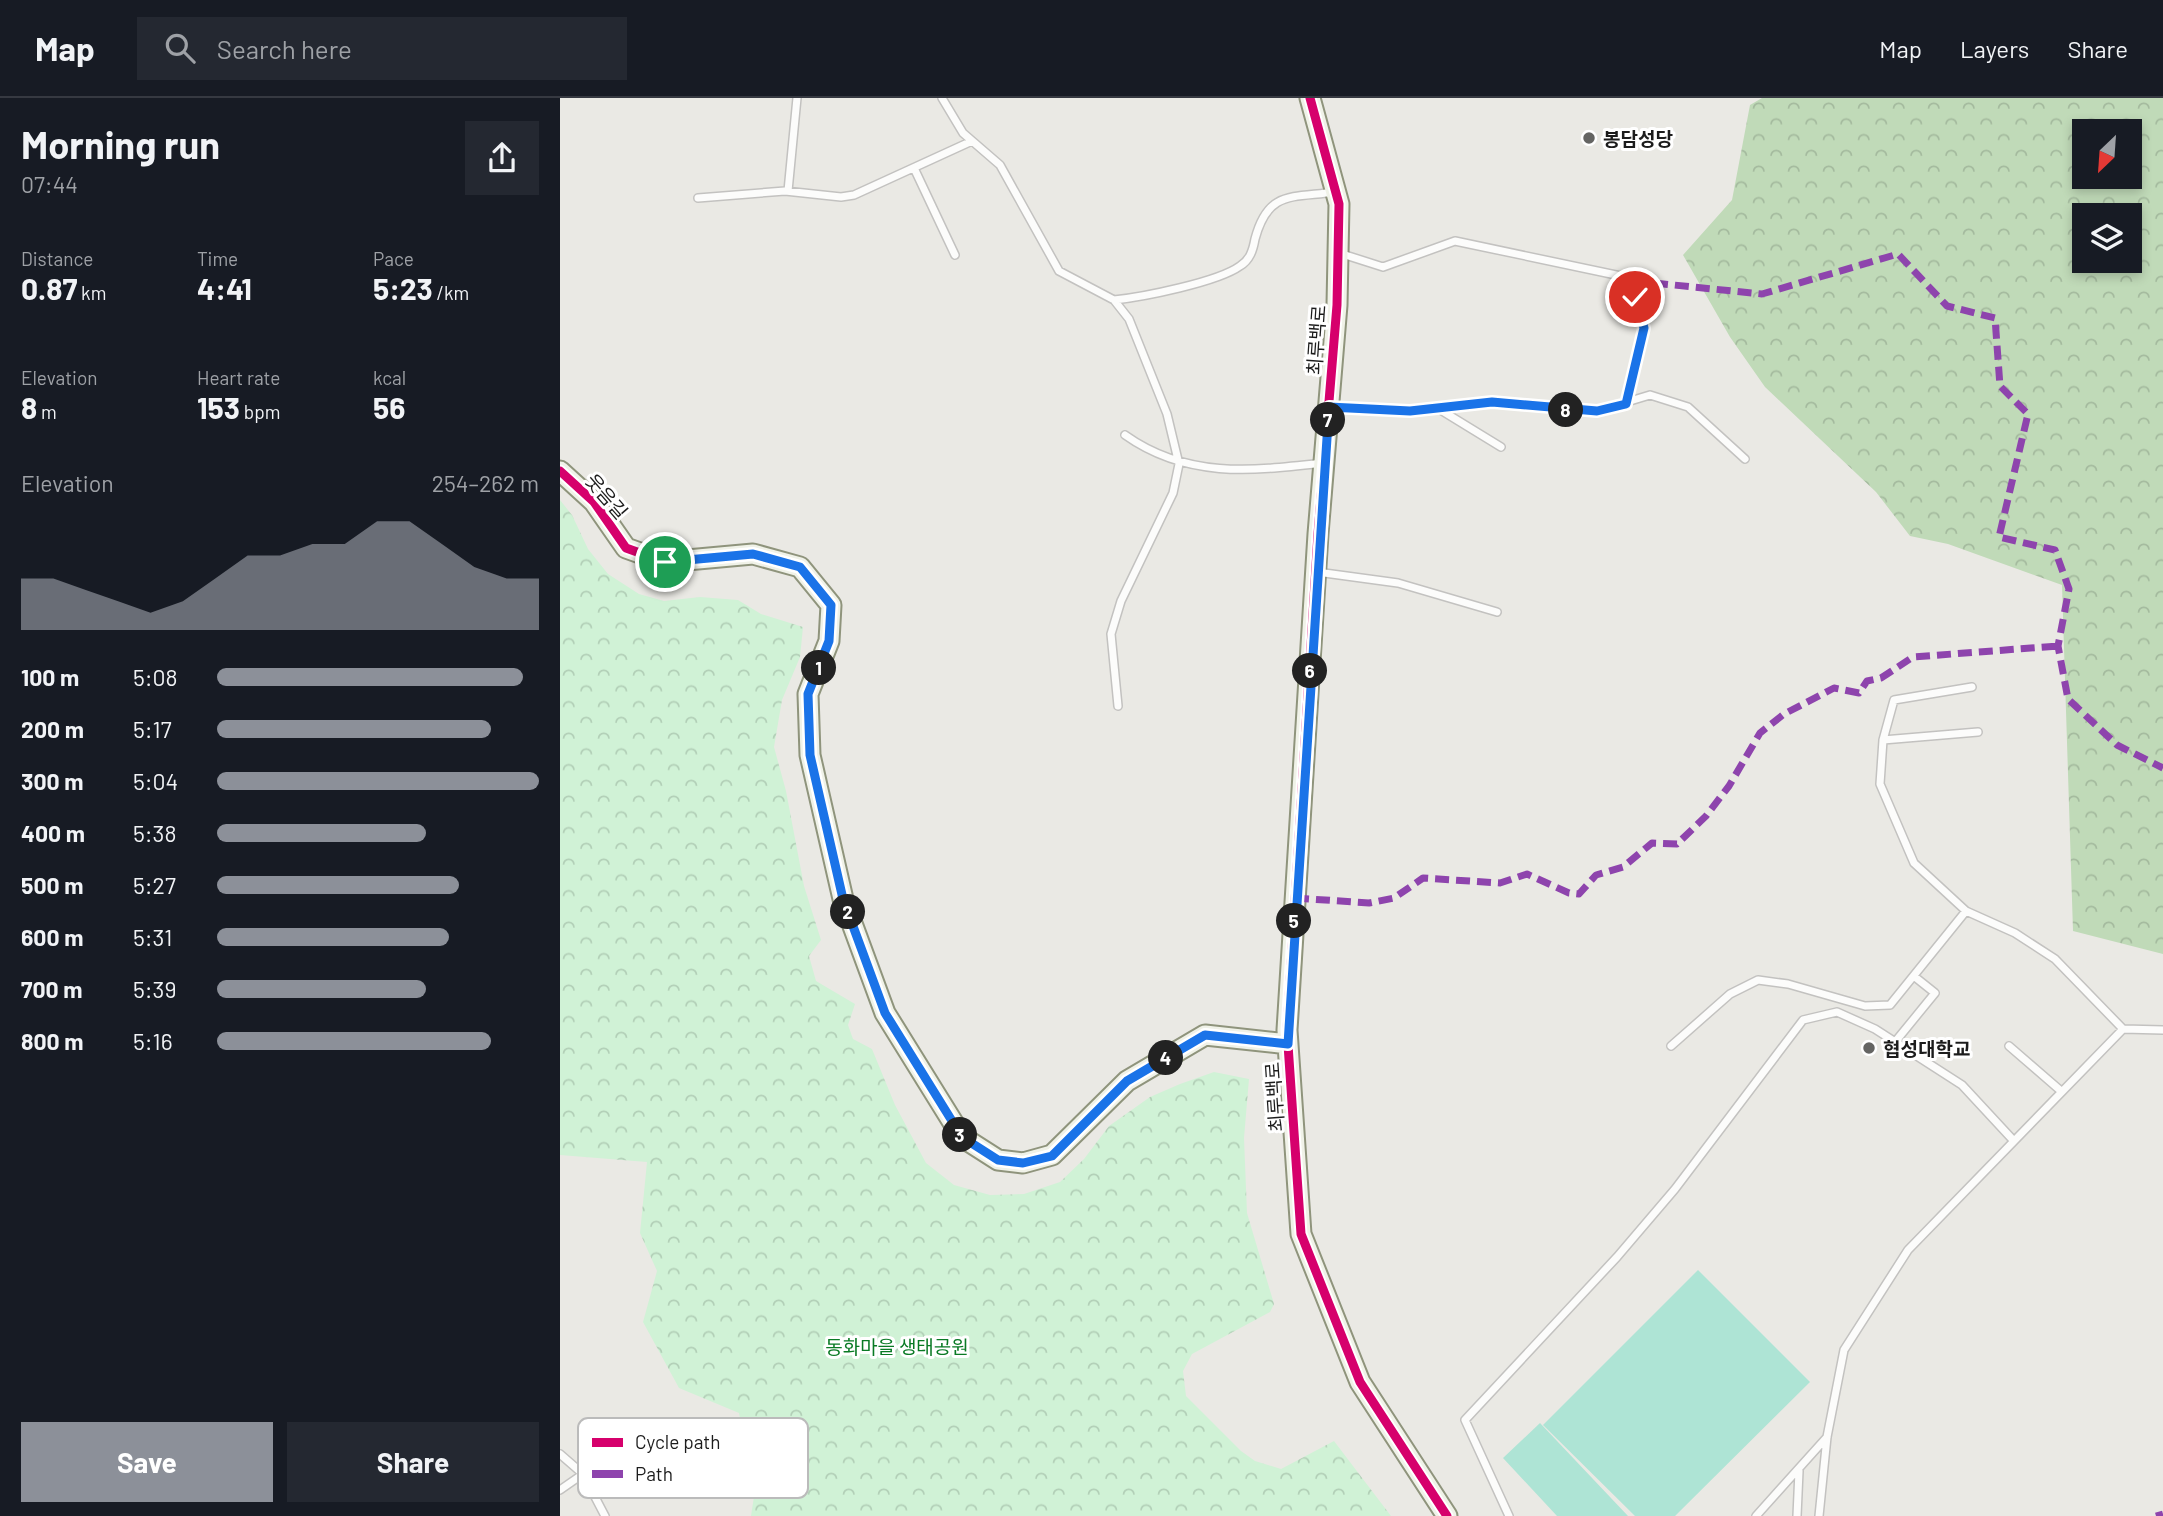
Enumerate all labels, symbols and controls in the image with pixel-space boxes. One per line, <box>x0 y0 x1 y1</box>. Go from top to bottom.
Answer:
search box <box>137 17 627 80</box>
text: Map <box>35 28 95 68</box>
icon: search <box>161 29 199 67</box>
text: Search here <box>217 33 352 64</box>
text: Map <box>1879 34 1922 63</box>
text: Layers <box>1960 34 2029 63</box>
text: Share <box>2067 34 2128 63</box>
north arrow <box>2072 119 2142 189</box>
map controls <box>2072 119 2142 273</box>
text: Morning run <box>21 121 220 167</box>
button: share <box>465 121 539 195</box>
place label: 봉담성당 <box>1603 127 1673 150</box>
marker: 봉담성당 <box>1581 130 1597 146</box>
text: 07:44 <box>21 170 78 198</box>
button: layers <box>2072 203 2142 273</box>
text: Distance <box>21 247 93 270</box>
text: Time <box>197 247 238 270</box>
text: Pace <box>373 247 414 270</box>
pin <box>1605 267 1665 327</box>
text: 0.87 <box>21 270 77 306</box>
text: 4:41 <box>197 270 252 306</box>
text: 5:23 <box>373 270 433 306</box>
icon: check <box>1616 278 1654 316</box>
text: km <box>77 281 106 304</box>
text: /km <box>433 281 469 304</box>
street label: 최루백로 <box>1302 304 1330 376</box>
text: Elevation <box>21 366 98 389</box>
text: Heart rate <box>197 366 280 389</box>
text: kcal <box>373 366 406 389</box>
text: 8 <box>21 389 37 425</box>
text: 153 <box>197 389 240 425</box>
text: 56 <box>373 389 405 425</box>
pin: 8 <box>1548 392 1584 428</box>
text: 8 <box>1560 398 1571 421</box>
text: m <box>37 400 57 423</box>
text: bpm <box>240 400 280 423</box>
pin: 7 <box>1310 402 1346 438</box>
text: 7 <box>1323 408 1332 431</box>
text: Elevation <box>21 469 114 497</box>
text: 254–262 m <box>432 469 539 497</box>
street label: 웃음길 <box>581 469 633 523</box>
pin <box>635 532 695 592</box>
icon: arrive <box>646 543 684 581</box>
pin: 1 <box>802 650 836 686</box>
pin: 6 <box>1292 654 1328 688</box>
text: 1 <box>815 656 822 679</box>
text: 6 <box>1304 659 1315 682</box>
text: 100 m <box>21 663 79 691</box>
text: 5:08 <box>133 663 178 691</box>
text: 200 m <box>21 715 84 743</box>
text: 5:17 <box>133 715 172 743</box>
text: 300 m <box>21 767 83 795</box>
text: 5:04 <box>133 767 178 795</box>
text: 400 m <box>21 819 85 847</box>
text: 5:38 <box>133 819 176 847</box>
text: 500 m <box>21 871 83 899</box>
text: 5:27 <box>133 871 176 899</box>
pin: 2 <box>830 894 866 930</box>
text: 2 <box>842 900 853 923</box>
pin: 5 <box>1276 904 1312 938</box>
text: 5 <box>1288 909 1299 932</box>
text: 600 m <box>21 923 83 951</box>
text: 5:31 <box>133 923 172 951</box>
text: 700 m <box>21 975 82 1003</box>
text: 5:39 <box>133 975 176 1003</box>
text: 800 m <box>21 1027 83 1055</box>
text: 5:16 <box>133 1027 173 1055</box>
place label: 협성대학교 <box>1883 1037 1970 1060</box>
pin: 4 <box>1148 1040 1184 1076</box>
marker: 협성대학교 <box>1861 1040 1877 1056</box>
text: 4 <box>1160 1046 1171 1069</box>
street label: 최루백로 <box>1260 1061 1288 1133</box>
pin: 3 <box>942 1118 978 1152</box>
text: 3 <box>954 1123 965 1146</box>
park label: 동화마을 생태공원 <box>825 1335 969 1358</box>
legend <box>578 1418 808 1498</box>
button: Save <box>21 1422 273 1502</box>
button: Share <box>287 1422 539 1502</box>
text: Cycle path <box>635 1430 720 1453</box>
text: Path <box>635 1462 673 1485</box>

